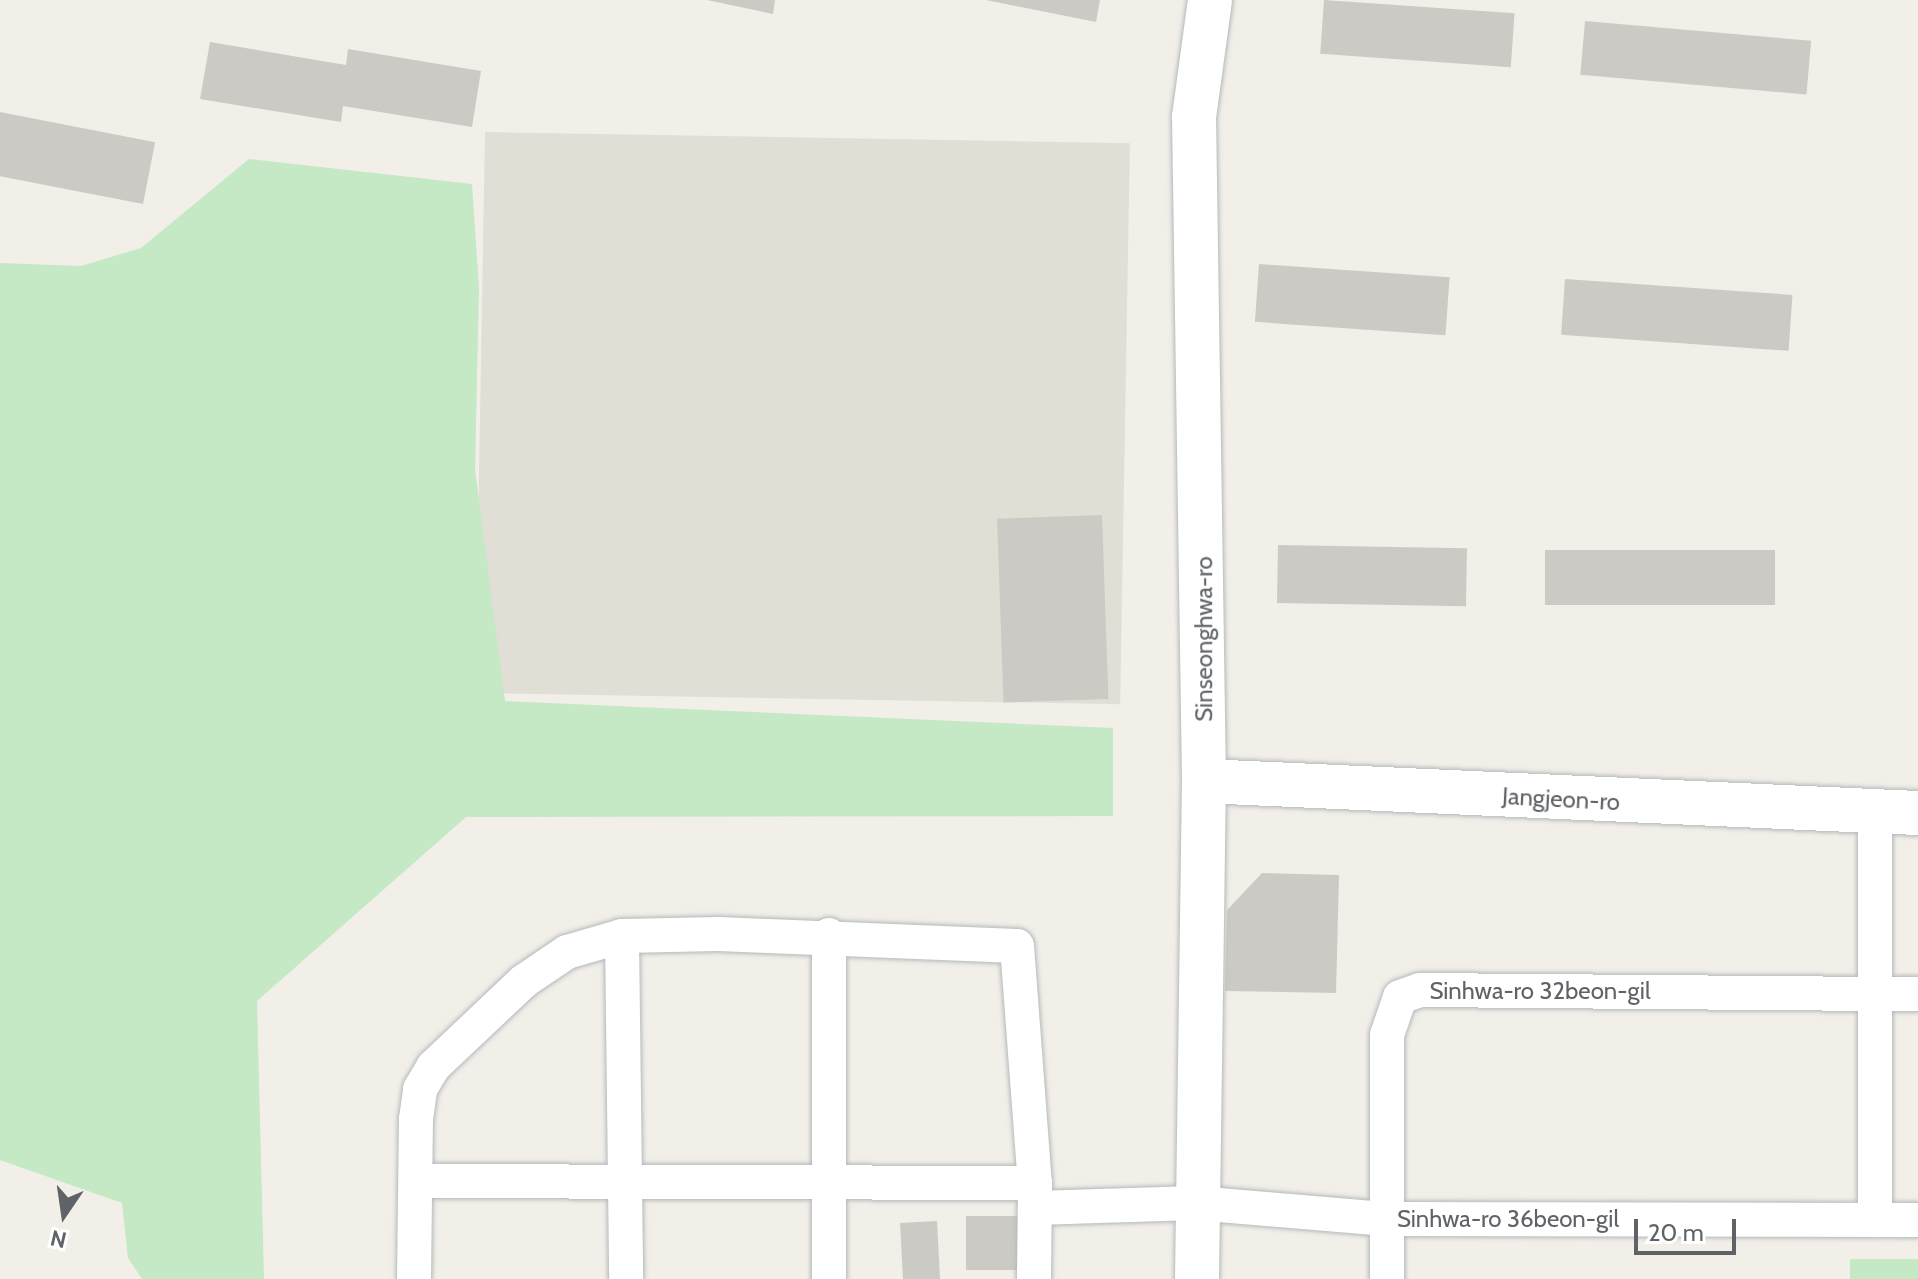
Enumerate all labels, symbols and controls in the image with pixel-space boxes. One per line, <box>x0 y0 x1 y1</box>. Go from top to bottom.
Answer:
street label: Sinseonghwa-ro <box>1190 556 1218 722</box>
street label: Jangjeon-ro <box>1501 782 1621 816</box>
street label: Sinhwa-ro 32beon-gil <box>1429 977 1651 1005</box>
north arrow <box>24 1175 104 1255</box>
scale bar <box>1638 1203 1740 1253</box>
street label: Sinhwa-ro 36beon-gil <box>1397 1205 1619 1233</box>
text: 20 m <box>1648 1218 1704 1247</box>
text: N <box>48 1224 69 1254</box>

